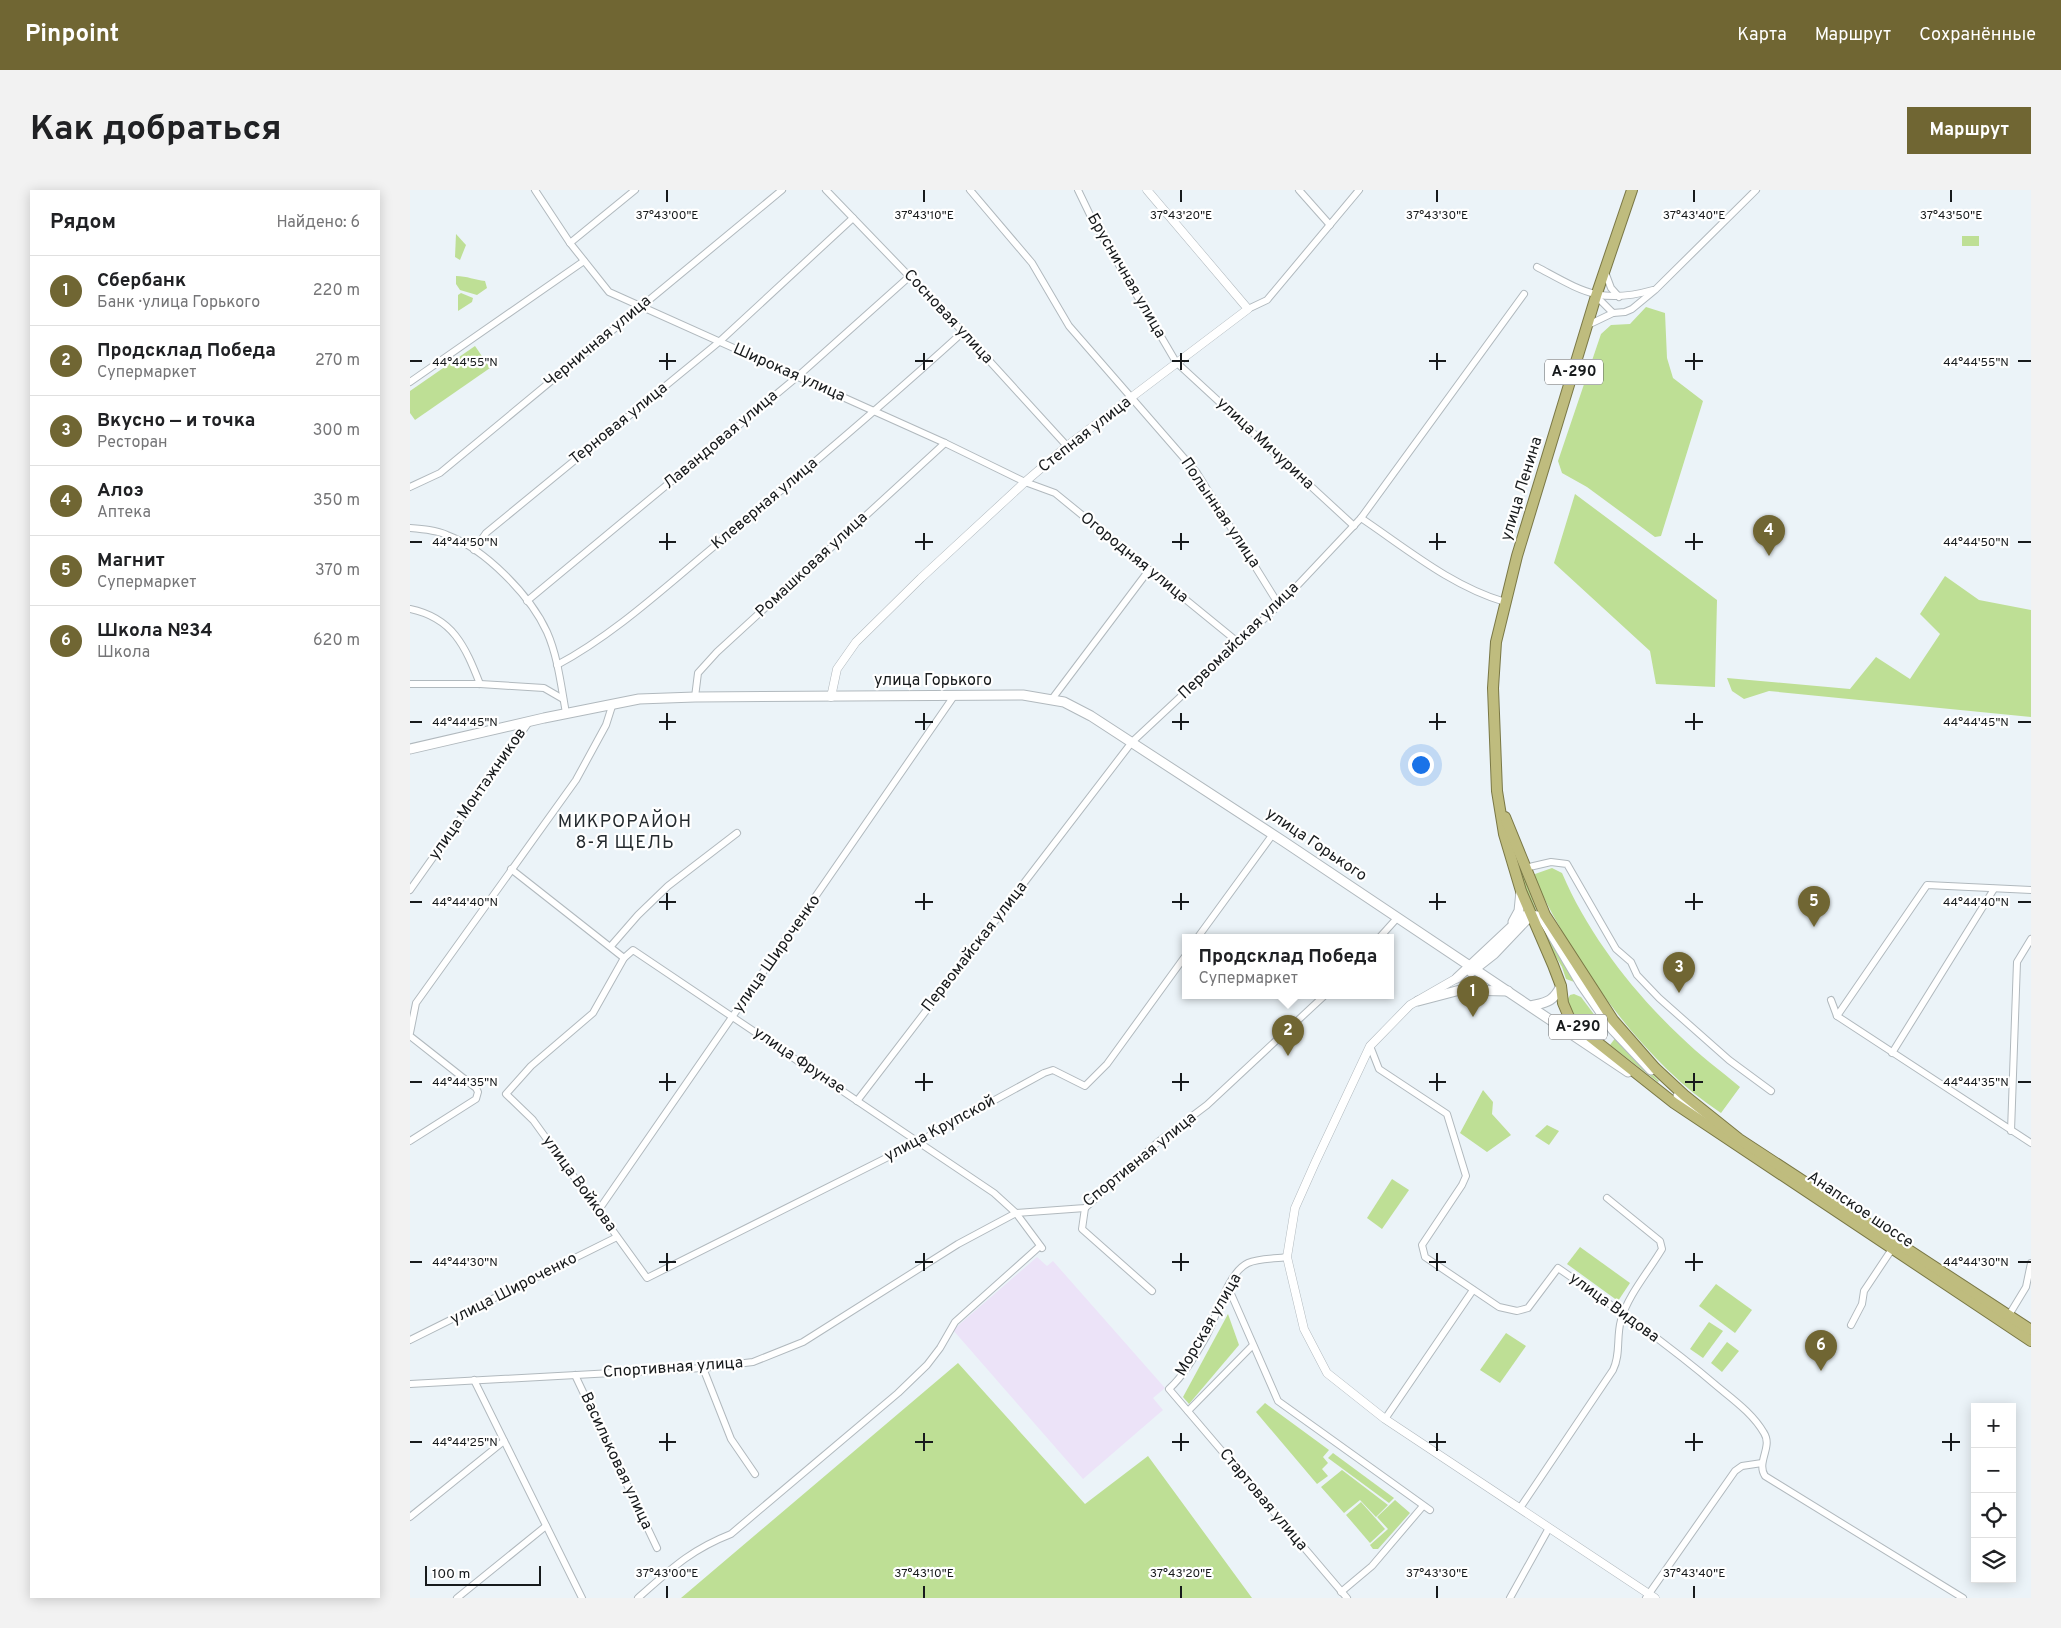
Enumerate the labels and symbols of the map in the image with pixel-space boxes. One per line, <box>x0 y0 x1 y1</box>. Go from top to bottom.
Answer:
text: 37°43'00"E <box>636 208 698 224</box>
text: 37°43'10"E <box>894 208 954 224</box>
text: 37°43'20"E <box>1150 208 1212 224</box>
text: 37°43'30"E <box>1406 208 1468 224</box>
text: 37°43'40"E <box>1663 208 1725 224</box>
text: 37°43'50"E <box>1920 208 1982 224</box>
street label: Брусничная улица <box>1082 210 1170 342</box>
street label: Сосновая улица <box>899 265 997 369</box>
street label: Черничная улица <box>540 291 656 393</box>
street label: Широкая улица <box>730 339 848 407</box>
text: 44°44'55"N <box>432 355 498 371</box>
text: 44°44'55"N <box>1943 355 2009 371</box>
road number: А-290 <box>1545 360 1603 384</box>
street label: Терновая улица <box>566 378 672 470</box>
street label: Лавандовая улица <box>660 386 782 494</box>
street label: Степная улица <box>1035 393 1135 477</box>
street label: улица Мичурина <box>1212 394 1318 494</box>
street label: улица Ленина <box>1497 434 1547 544</box>
street label: Клеверная улица <box>708 454 822 554</box>
street label: Полынная улица <box>1176 454 1264 572</box>
street label: Ромашковая улица <box>752 508 872 622</box>
street label: Огородняя улица <box>1076 508 1192 608</box>
pin: 4 <box>1753 515 1785 556</box>
text: 44°44'50"N <box>432 535 498 551</box>
text: 44°44'50"N <box>1943 535 2009 551</box>
street label: Первомайская улица <box>1174 578 1304 704</box>
street label: улица Горького <box>874 671 992 691</box>
text: 44°44'45"N <box>432 715 498 731</box>
text: 44°44'45"N <box>1943 715 2009 731</box>
street label: улица Монтажников <box>425 724 531 864</box>
your location <box>1408 752 1434 778</box>
street label: улица Горького <box>1262 804 1370 886</box>
district label: МИКРОРАЙОН 8-Я ЩЕЛЬ <box>558 809 692 855</box>
street label: Первомайская улица <box>918 878 1032 1016</box>
pin: 5 <box>1798 886 1830 927</box>
street label: улица Широченко <box>729 891 825 1017</box>
text: 44°44'40"N <box>432 895 498 911</box>
text: 44°44'40"N <box>1943 895 2009 911</box>
pin: 3 <box>1663 952 1695 993</box>
pin: 1 <box>1457 976 1489 1017</box>
road number: А-290 <box>1549 1014 1607 1040</box>
pin: 2 <box>1272 1015 1304 1056</box>
street label: улица Фрунзе <box>749 1023 849 1099</box>
text: 44°44'35"N <box>432 1075 498 1091</box>
text: 44°44'35"N <box>1943 1075 2009 1091</box>
street label: улица Крупской <box>881 1091 999 1167</box>
street label: Спортивная улица <box>1079 1108 1201 1212</box>
street label: улица Войкова <box>537 1132 621 1236</box>
street label: Анапское шоссе <box>1803 1167 1917 1253</box>
street label: улица Широченко <box>447 1248 581 1330</box>
text: 44°44'30"N <box>432 1255 498 1271</box>
text: 44°44'30"N <box>1943 1255 2009 1271</box>
street label: улица Видова <box>1565 1268 1663 1348</box>
street label: Морская улица <box>1171 1270 1247 1380</box>
pin: 6 <box>1805 1330 1837 1371</box>
street label: Спортивная улица <box>602 1353 744 1383</box>
street label: Васильковая улица <box>575 1389 657 1533</box>
text: 44°44'25"N <box>432 1435 498 1451</box>
street label: Стартовая улица <box>1214 1445 1312 1555</box>
scale bar <box>425 1563 541 1586</box>
text: 37°43'00"E <box>636 1566 698 1582</box>
text: 37°43'10"E <box>894 1566 954 1582</box>
text: 37°43'20"E <box>1150 1566 1212 1582</box>
text: 37°43'30"E <box>1406 1566 1468 1582</box>
text: 37°43'40"E <box>1663 1566 1725 1582</box>

